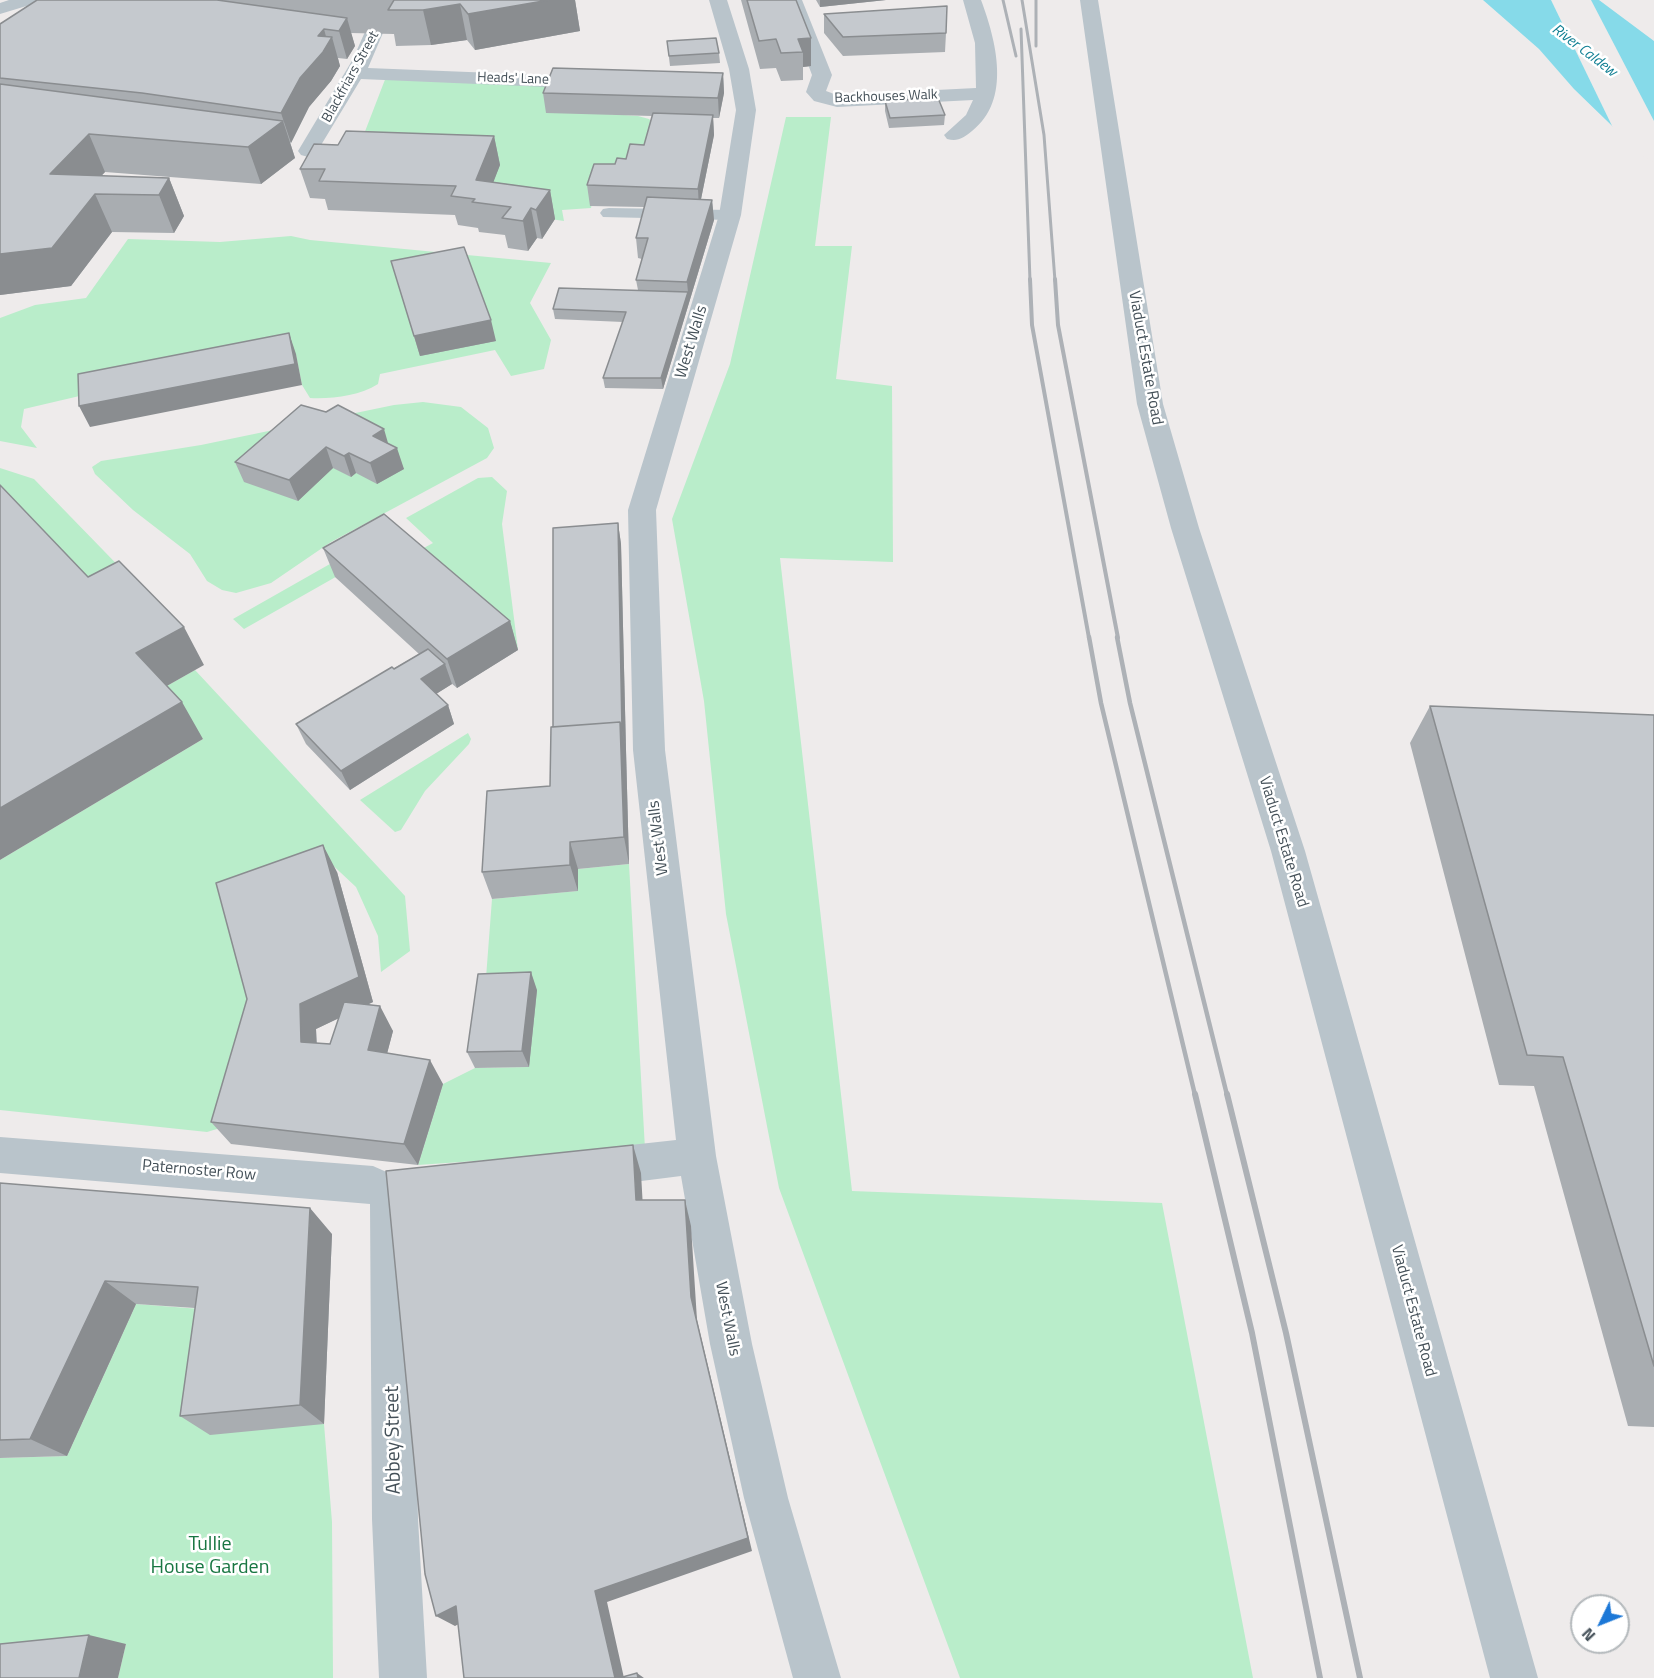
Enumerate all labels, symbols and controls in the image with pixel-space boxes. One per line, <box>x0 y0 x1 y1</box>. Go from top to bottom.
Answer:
water label: River Caldew <box>1548 21 1620 81</box>
street label: Blackfriars Street <box>319 28 383 126</box>
street label: Heads' Lane <box>477 69 549 89</box>
street label: Backhouses Walk <box>834 87 938 107</box>
street label: Viaduct Estate Road <box>1124 290 1166 426</box>
street label: West Walls <box>672 303 712 381</box>
street label: Viaduct Estate Road <box>1254 774 1312 910</box>
street label: West Walls <box>645 799 673 877</box>
street label: Paternoster Row <box>141 1156 257 1186</box>
street label: Viaduct Estate Road <box>1386 1243 1440 1379</box>
street label: West Walls <box>710 1280 744 1358</box>
street label: Abbey Street <box>381 1386 407 1494</box>
park label: Tullie House Garden <box>151 1533 269 1580</box>
north arrow <box>1570 1594 1630 1654</box>
text: N <box>1576 1623 1601 1647</box>

